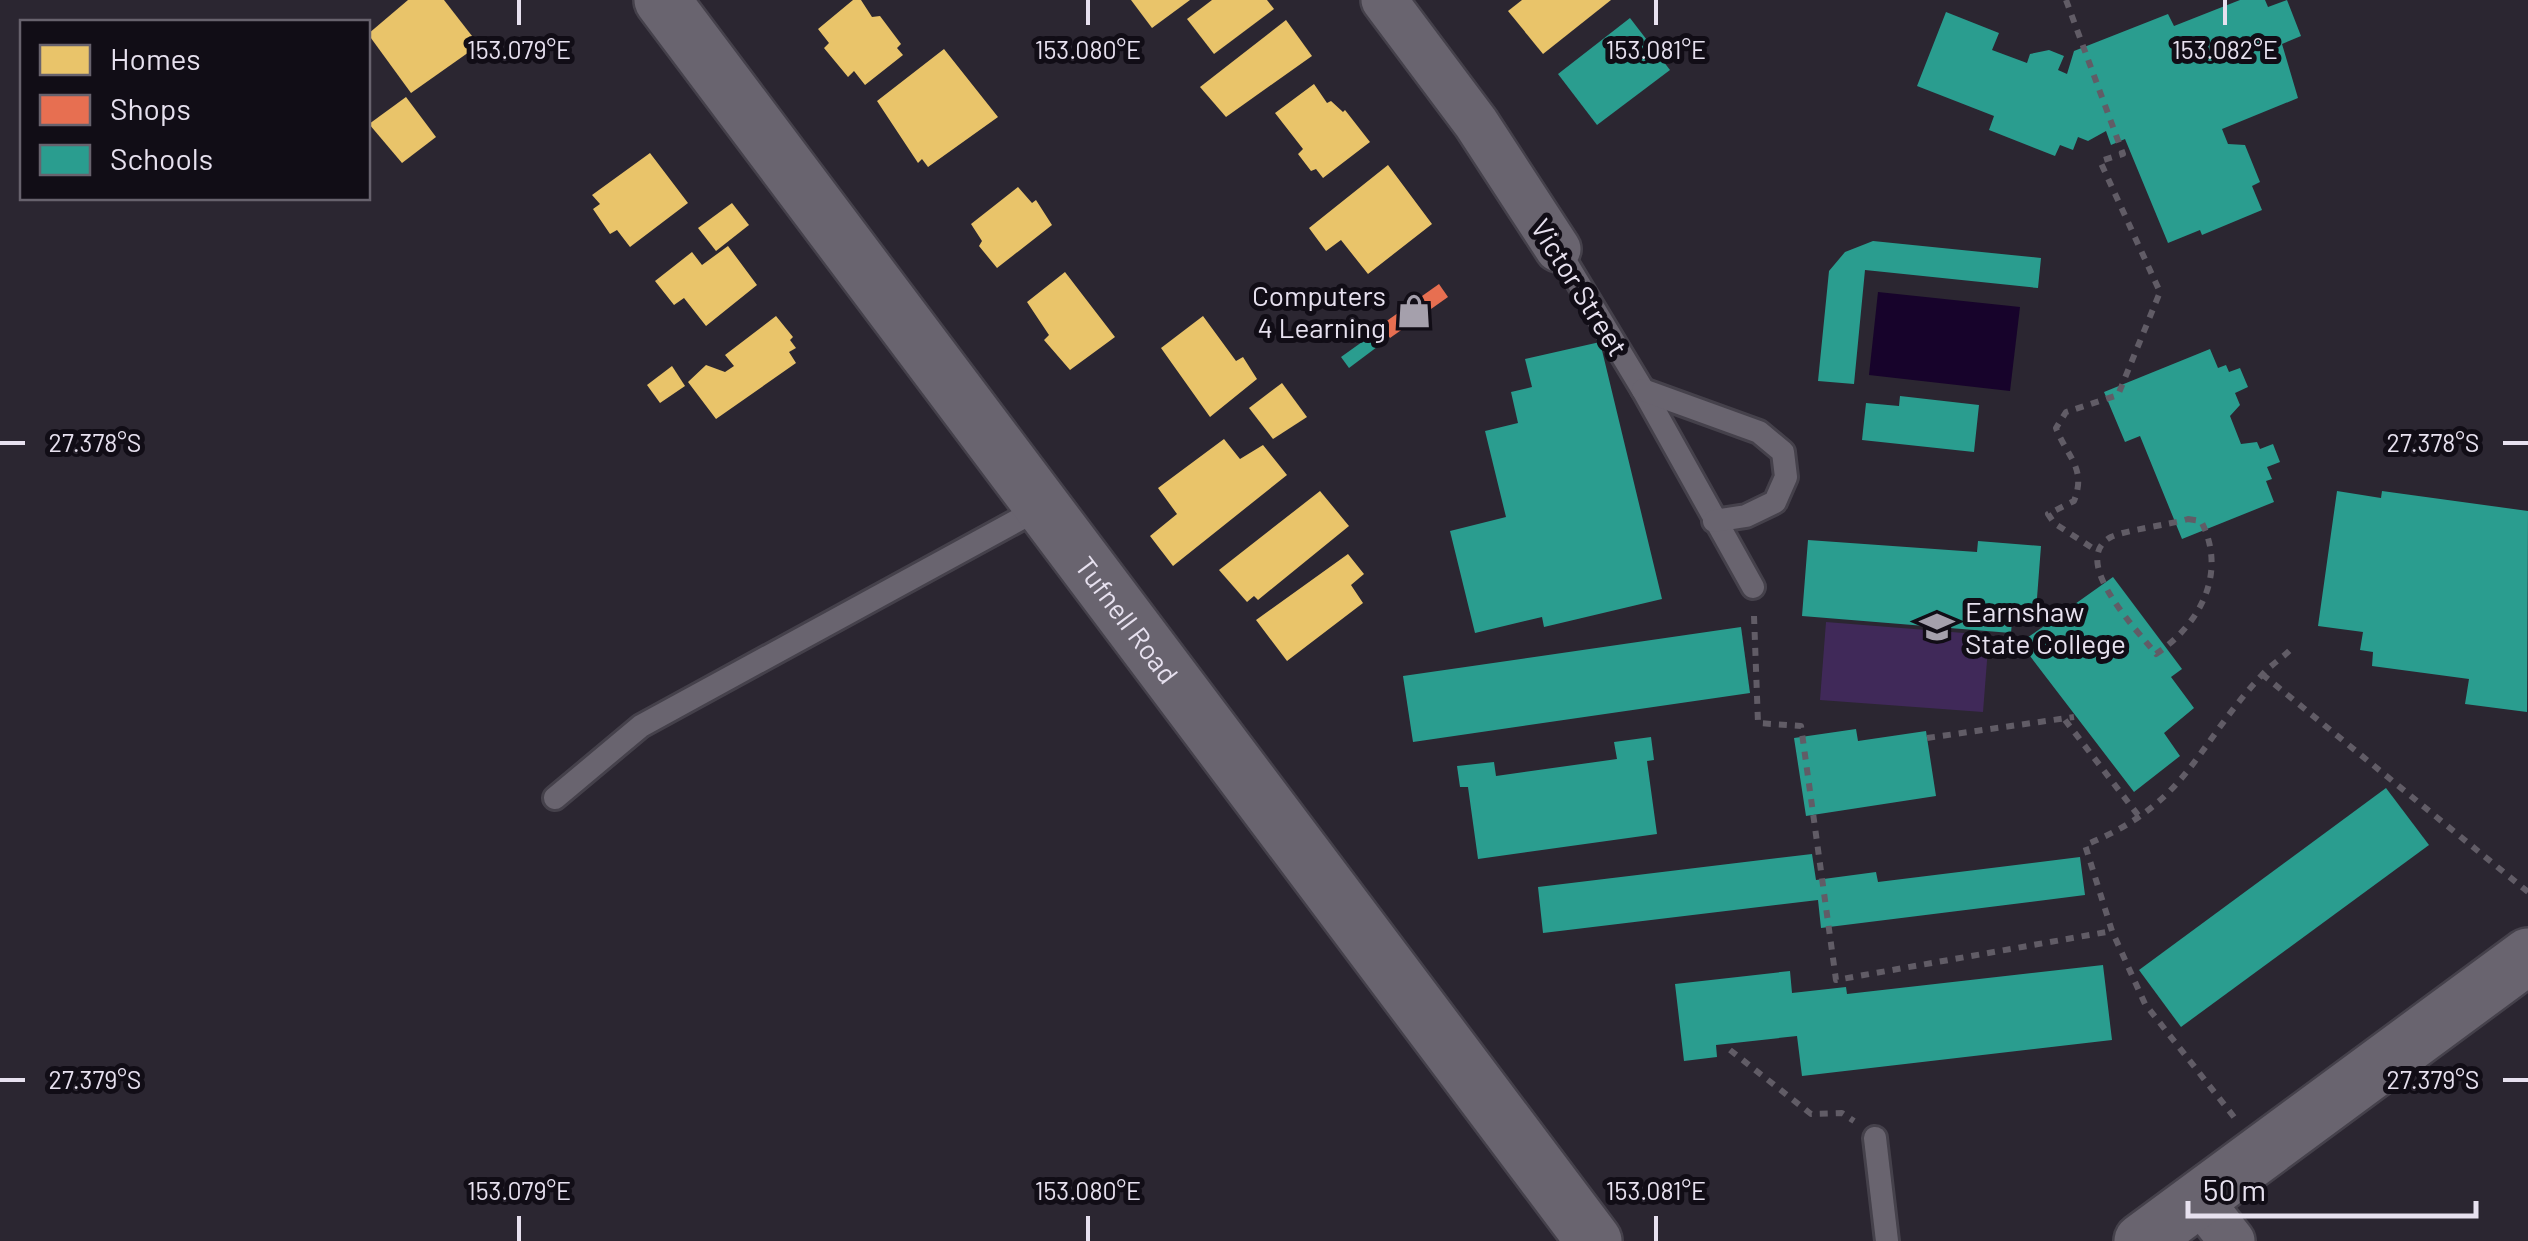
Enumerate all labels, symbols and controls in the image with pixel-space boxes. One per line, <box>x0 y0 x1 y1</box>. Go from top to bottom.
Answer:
legend <box>20 20 370 200</box>
text: 153.079°E <box>467 34 571 64</box>
text: 153.080°E <box>1035 34 1141 64</box>
text: 153.081°E <box>1606 34 1706 64</box>
text: 153.082°E <box>2172 34 2278 64</box>
text: Homes <box>110 40 201 76</box>
text: Shops <box>110 90 191 126</box>
text: Schools <box>110 140 213 176</box>
street label: Victor Street <box>1524 212 1636 362</box>
place label: Computers 4 Learning <box>1252 278 1386 344</box>
shop icon: Computers 4 Learning <box>1395 292 1433 330</box>
text: 27.378°S <box>49 427 141 457</box>
text: 27.378°S <box>2387 427 2479 457</box>
street label: Tufnell Road <box>1069 550 1186 690</box>
place label: Earnshaw State College <box>1965 594 2126 660</box>
school or university icon: Earnshaw State College <box>1918 608 1956 646</box>
text: 27.379°S <box>49 1064 141 1094</box>
text: 27.379°S <box>2387 1064 2479 1094</box>
scale bar <box>2188 1156 2476 1218</box>
text: 50 m <box>2203 1171 2266 1207</box>
text: 153.079°E <box>467 1175 571 1205</box>
text: 153.080°E <box>1035 1175 1141 1205</box>
text: 153.081°E <box>1606 1175 1706 1205</box>

